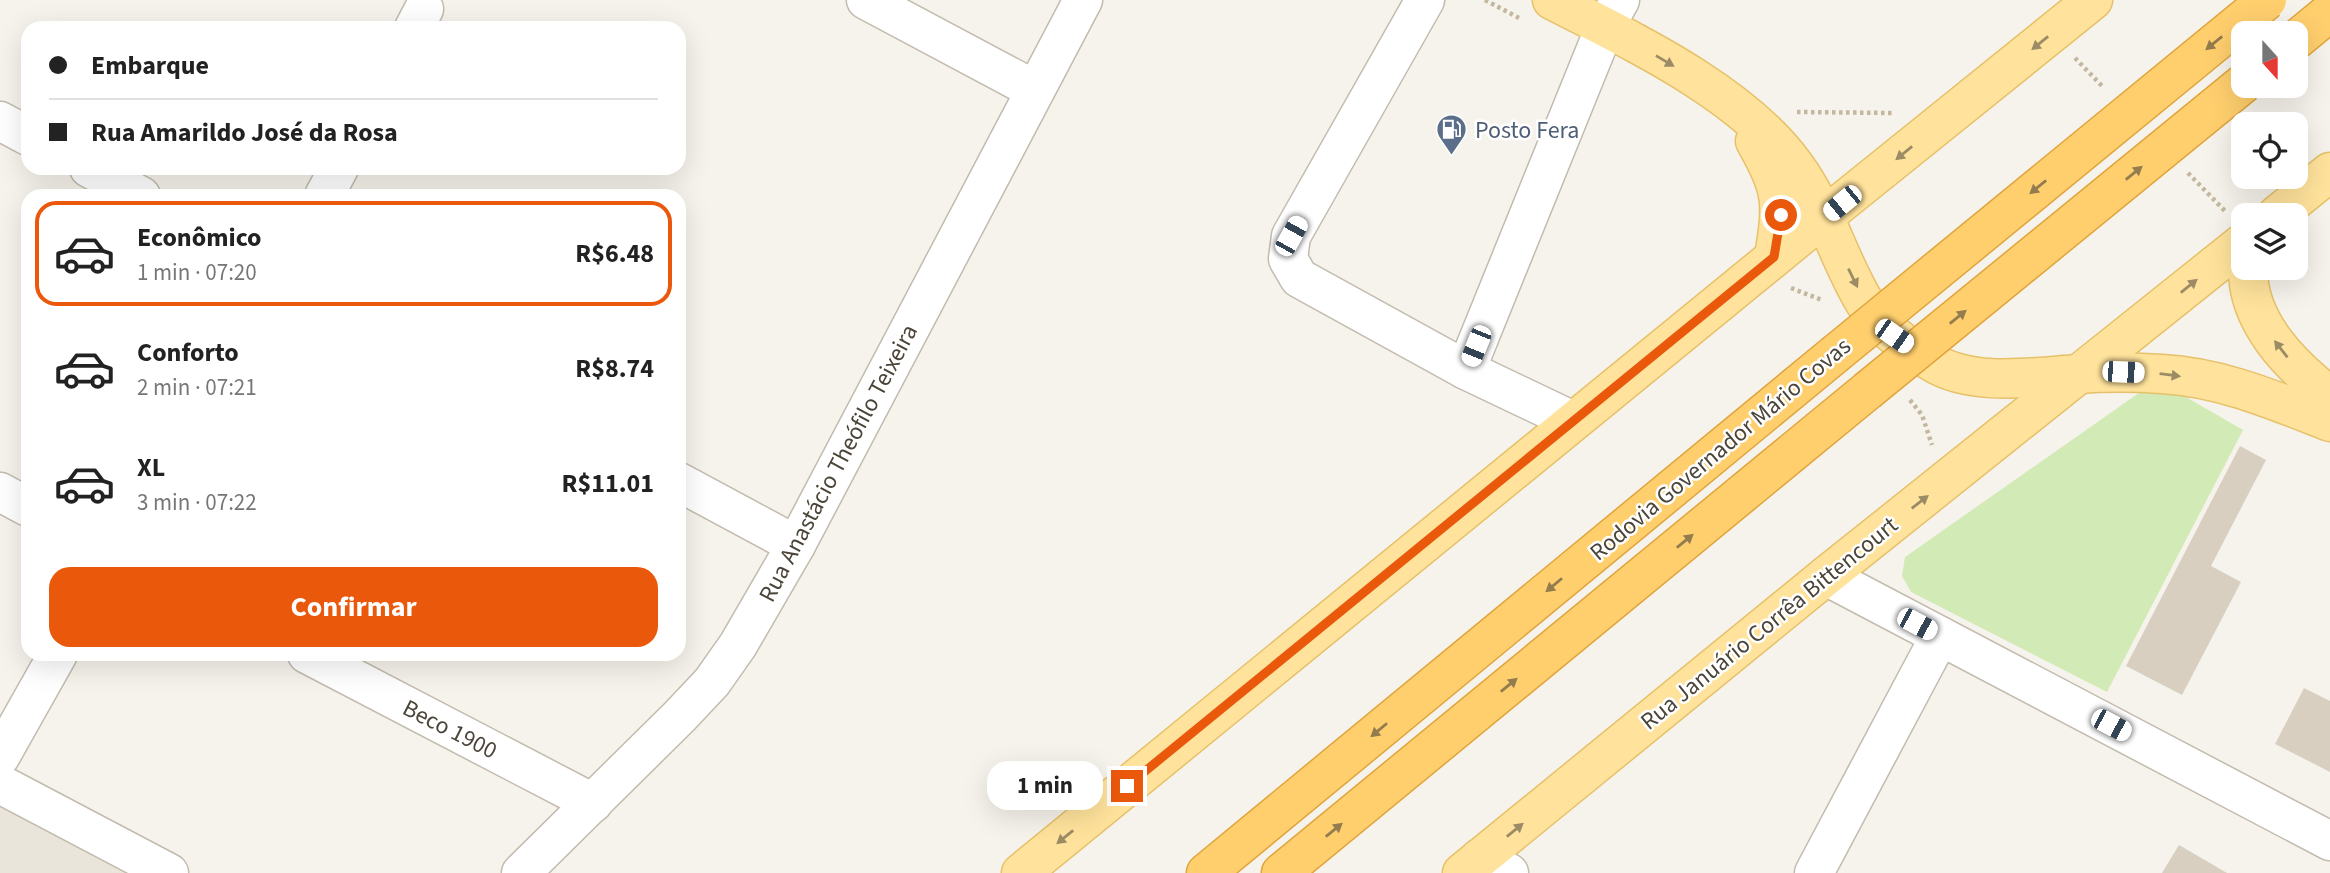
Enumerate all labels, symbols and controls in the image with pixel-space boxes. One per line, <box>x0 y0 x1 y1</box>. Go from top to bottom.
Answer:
north arrow <box>2231 21 2308 98</box>
map controls <box>2231 21 2308 280</box>
one-way arrow <box>2031 35 2049 50</box>
one-way arrow <box>2206 35 2223 50</box>
text: Embarque <box>91 47 209 84</box>
one-way arrow <box>1655 55 1674 67</box>
button: locate <box>2231 112 2308 189</box>
fuel station icon: Posto Fera <box>1435 113 1469 157</box>
place label: Posto Fera <box>1475 113 1579 148</box>
text: Rua Amarildo José da Rosa <box>91 114 398 151</box>
one-way arrow <box>1895 145 1912 160</box>
one-way arrow <box>2125 166 2142 181</box>
one-way arrow <box>2030 179 2047 194</box>
car <box>1820 182 1865 224</box>
route start <box>1765 199 1797 231</box>
button: layers <box>2231 203 2308 280</box>
car <box>1272 213 1311 259</box>
text: Econômico <box>137 219 262 256</box>
icon: car <box>53 222 116 285</box>
text: R$6.48 <box>575 235 654 272</box>
text: 1 min · 07:20 <box>137 256 257 289</box>
one-way arrow <box>1847 268 1858 288</box>
one-way arrow <box>2180 279 2197 294</box>
one-way arrow <box>1949 310 1966 325</box>
car <box>1871 315 1918 357</box>
street label: Rua Anastácio Theófilo Teixeira <box>750 318 927 609</box>
car <box>1459 323 1494 369</box>
street label: Rodovia Governador Mário Covas <box>1582 329 1859 569</box>
text: Conforto <box>137 334 239 371</box>
icon: car <box>53 337 116 400</box>
one-way arrow <box>2273 340 2288 358</box>
text: R$8.74 <box>575 350 654 387</box>
car <box>2102 361 2145 383</box>
one-way arrow <box>2160 369 2182 380</box>
text: 2 min · 07:21 <box>137 371 257 404</box>
text: XL <box>137 449 165 486</box>
icon: car <box>53 452 116 515</box>
text: R$11.01 <box>562 465 654 502</box>
text: 3 min · 07:22 <box>137 486 257 519</box>
one-way arrow <box>1911 495 1929 509</box>
street label: Rua Januário Corrêa Bittencourt <box>1633 508 1906 738</box>
one-way arrow <box>1677 534 1694 549</box>
button: Confirmar <box>49 567 658 647</box>
one-way arrow <box>1546 577 1563 592</box>
car <box>1894 605 1941 643</box>
one-way arrow <box>1501 678 1518 693</box>
street label: Beco 1900 <box>396 691 503 768</box>
car <box>2088 706 2135 744</box>
one-way arrow <box>1370 722 1388 738</box>
callout: 1 min <box>987 762 1102 810</box>
text: 1 min <box>1017 769 1073 802</box>
route end <box>1111 770 1143 802</box>
one-way arrow <box>1324 822 1342 837</box>
one-way arrow <box>1506 823 1523 838</box>
one-way arrow <box>1057 829 1074 844</box>

